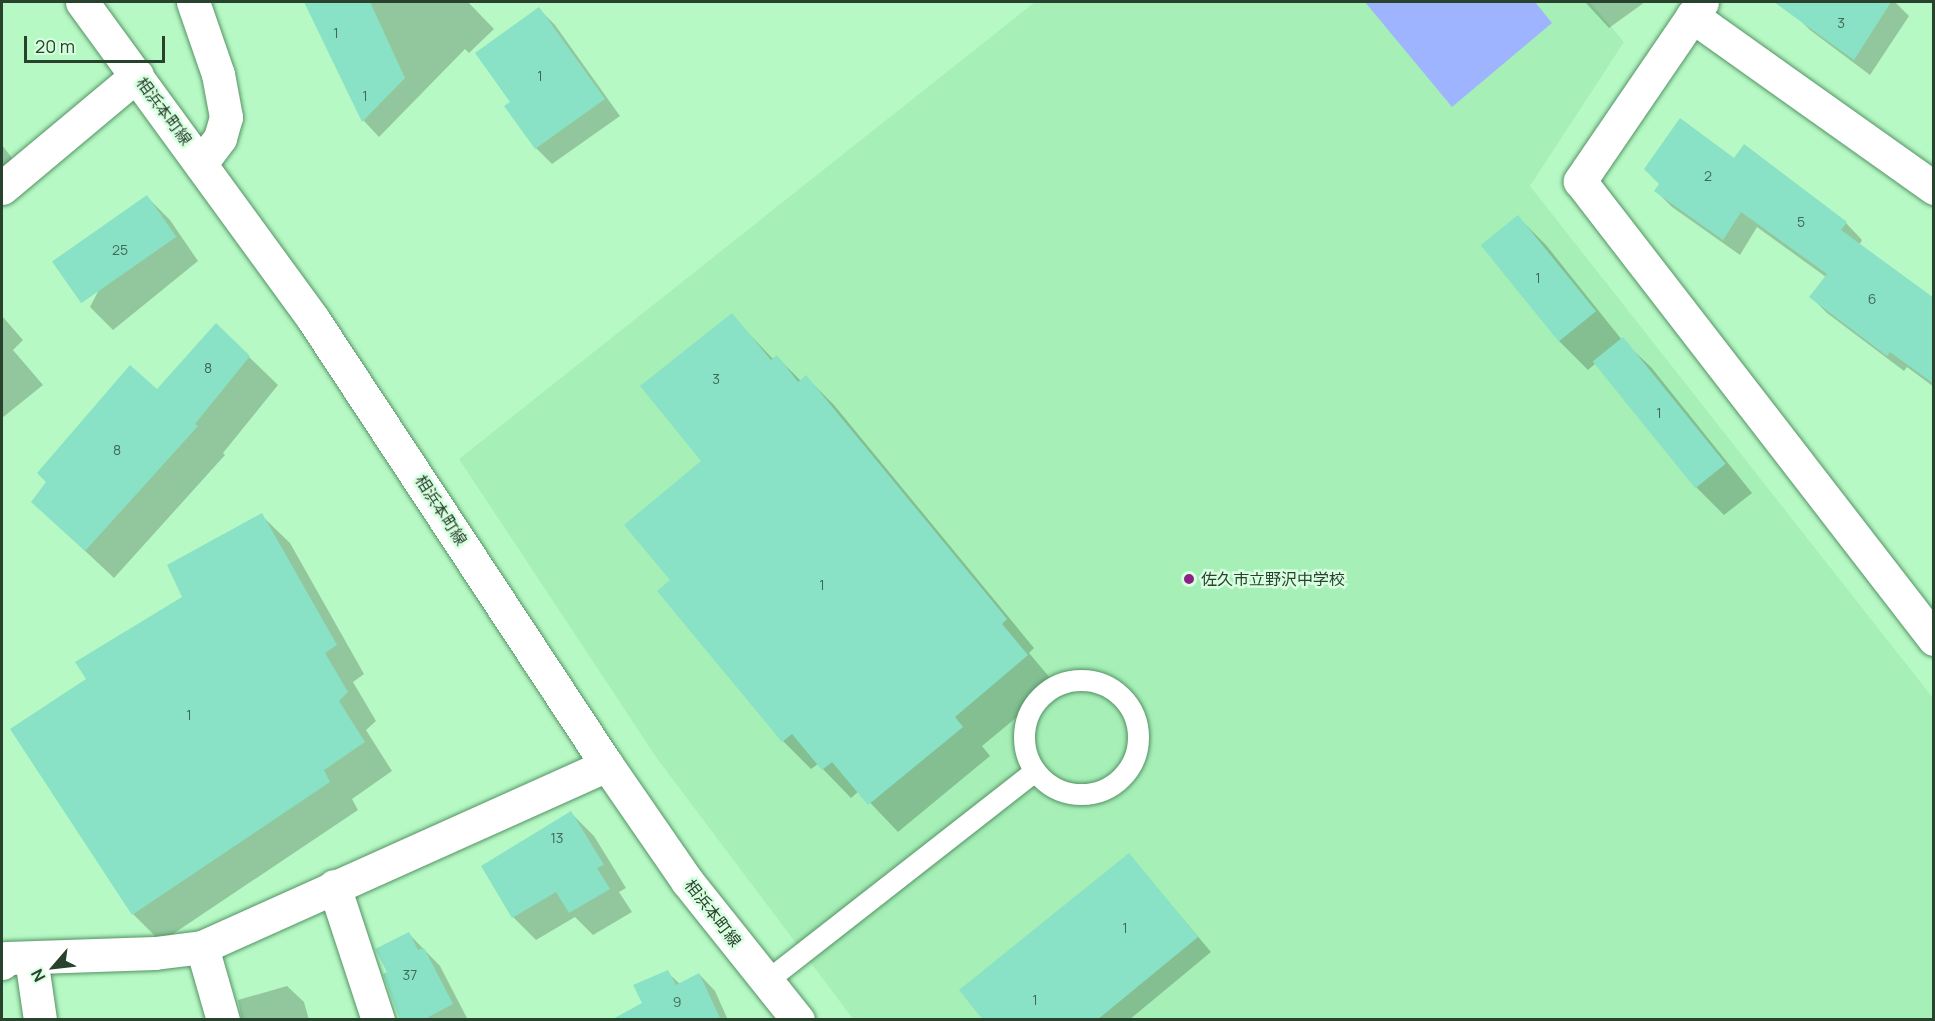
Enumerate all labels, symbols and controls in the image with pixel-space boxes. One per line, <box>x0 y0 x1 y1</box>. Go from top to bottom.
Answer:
house number: 3 <box>1837 15 1845 31</box>
scale bar <box>27 24 168 62</box>
house number: 1 <box>333 25 339 41</box>
text: 20 m <box>35 34 75 58</box>
house number: 1 <box>537 68 543 84</box>
street label: 相浜本町線 <box>132 73 196 149</box>
house number: 1 <box>362 88 368 104</box>
house number: 2 <box>1704 168 1712 184</box>
house number: 5 <box>1797 214 1805 230</box>
house number: 25 <box>112 242 128 258</box>
house number: 1 <box>1535 270 1541 286</box>
house number: 6 <box>1868 291 1876 307</box>
house number: 8 <box>204 360 212 376</box>
house number: 3 <box>712 371 720 387</box>
house number: 1 <box>1656 405 1662 421</box>
house number: 8 <box>113 442 121 458</box>
street label: 相浜本町線 <box>411 471 471 549</box>
place label: 佐久市立野沢中学校 <box>1201 569 1345 589</box>
marker: 佐久市立野沢中学校 <box>1182 572 1196 586</box>
house number: 1 <box>819 577 825 593</box>
house number: 1 <box>186 707 192 723</box>
house number: 13 <box>550 830 564 846</box>
street label: 相浜本町線 <box>681 876 745 950</box>
house number: 1 <box>1122 920 1128 936</box>
north arrow <box>24 937 84 997</box>
text: N <box>26 965 51 986</box>
house number: 37 <box>403 967 417 983</box>
house number: 1 <box>1032 992 1038 1008</box>
house number: 9 <box>673 994 681 1010</box>

